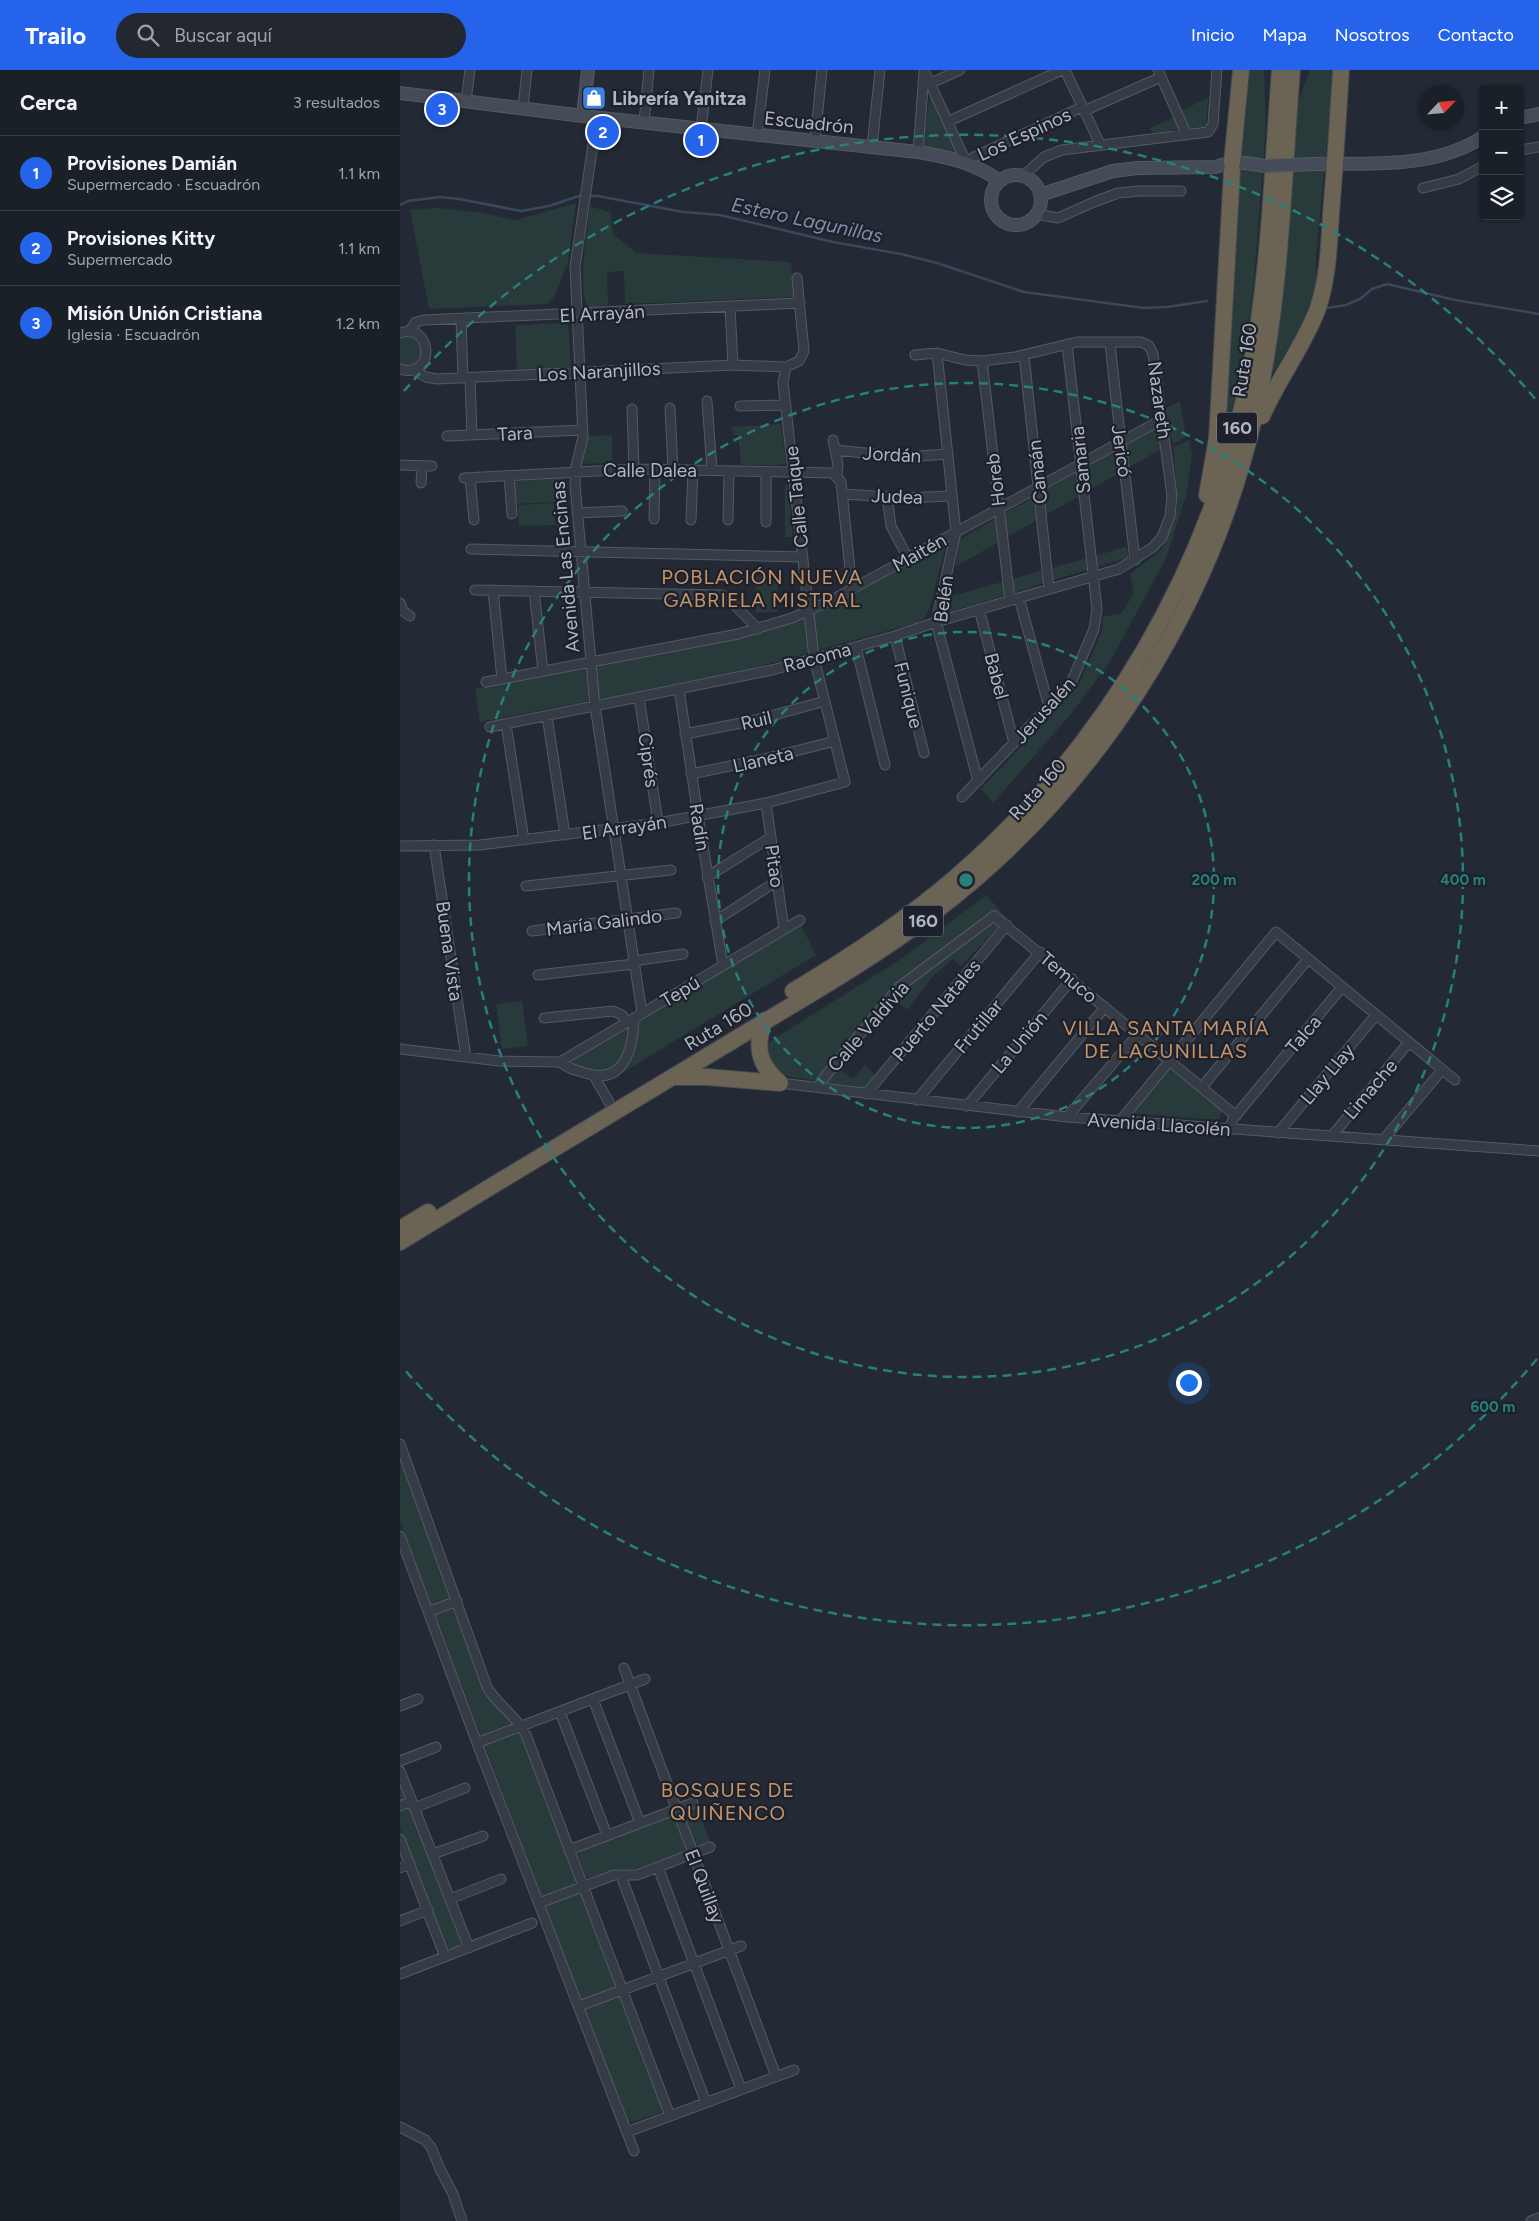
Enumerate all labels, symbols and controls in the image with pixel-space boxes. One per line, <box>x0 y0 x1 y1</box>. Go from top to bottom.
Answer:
search box <box>116 13 466 58</box>
text: Trailo <box>25 21 86 50</box>
icon: search <box>134 21 162 49</box>
text: Buscar aquí <box>174 24 272 47</box>
text: Inicio <box>1191 24 1235 46</box>
text: Mapa <box>1263 24 1307 46</box>
text: Nosotros <box>1335 24 1410 46</box>
text: Contacto <box>1438 24 1514 46</box>
shop icon: Librería Yanitza <box>581 85 607 111</box>
north arrow <box>1419 85 1464 130</box>
map controls <box>1479 85 1524 220</box>
button: + <box>1479 85 1524 130</box>
place label: Librería Yanitza <box>612 87 746 110</box>
text: Cerca <box>20 90 77 115</box>
pin: 3 <box>426 90 458 128</box>
text: 3 resultados <box>293 93 380 112</box>
street label: Los Espinos <box>974 103 1075 166</box>
street label: Escuadrón <box>763 106 855 139</box>
pin: 2 <box>587 113 619 151</box>
pin: 1 <box>685 121 717 159</box>
button: − <box>1479 130 1524 175</box>
text: Provisiones Damián <box>67 152 237 175</box>
text: 1 <box>33 164 39 183</box>
text: 1.1 km <box>338 164 380 183</box>
text: Supermercado · Escuadrón <box>67 175 260 194</box>
button: layers <box>1479 175 1524 220</box>
water label: Estero Lagunillas <box>729 192 885 248</box>
text: Provisiones Kitty <box>67 227 215 250</box>
text: 2 <box>31 239 41 258</box>
text: 1.1 km <box>338 239 380 258</box>
text: Supermercado <box>67 250 173 269</box>
street label: El Arrayán <box>559 300 645 327</box>
text: Misión Unión Cristiana <box>67 302 262 325</box>
text: 3 <box>32 314 40 333</box>
text: 1.2 km <box>336 314 380 333</box>
street label: Ruta 160 <box>1227 321 1262 399</box>
text: Iglesia · Escuadrón <box>67 325 200 344</box>
street label: Los Naranjillos <box>537 357 661 386</box>
street label: Nazareth <box>1143 360 1176 440</box>
road number: 160 <box>1217 412 1257 443</box>
street label: Tara <box>497 421 533 446</box>
street label: Jericó <box>1106 424 1137 479</box>
street label: Samaria <box>1066 425 1095 495</box>
street label: Canaán <box>1023 439 1052 505</box>
street label: Jordán <box>862 441 922 468</box>
street label: Calle Taique <box>780 445 813 549</box>
street label: Horeb <box>981 452 1010 508</box>
street label: Calle Dalea <box>603 459 697 482</box>
street label: Avenida Las Encinas <box>547 480 584 654</box>
street label: Judea <box>871 484 923 509</box>
street label: Maitén <box>888 528 950 577</box>
district label: POBLACIÓN NUEVA GABRIELA MISTRAL <box>661 565 863 612</box>
street label: Belén <box>929 574 958 624</box>
street label: Racoma <box>781 637 853 677</box>
street label: Babel <box>979 650 1014 702</box>
street label: Funique <box>889 659 928 731</box>
street label: Jerusalén <box>1009 673 1080 748</box>
street label: Ruil <box>738 706 774 735</box>
street label: Ciprés <box>633 731 664 789</box>
street label: Llaneta <box>731 741 796 778</box>
street label: Ruta 160 <box>1004 754 1071 825</box>
street label: Radín <box>684 802 715 852</box>
street label: El Arrayán <box>580 810 668 845</box>
street label: Pitao <box>760 843 789 889</box>
centre of rings <box>957 871 975 889</box>
text: 200 m <box>1192 871 1236 889</box>
text: 400 m <box>1440 871 1486 889</box>
street label: Buena Vista <box>431 900 468 1003</box>
street label: María Galindo <box>545 904 663 941</box>
road number: 160 <box>903 906 943 936</box>
street label: Temuco <box>1035 947 1102 1008</box>
street label: Puerto Natales <box>887 955 986 1066</box>
street label: Tepú <box>657 971 704 1012</box>
street label: Calle Valdivia <box>823 976 914 1076</box>
street label: Frutillar <box>949 994 1008 1058</box>
street label: Ruta 160 <box>680 997 756 1056</box>
street label: La Unión <box>987 1006 1052 1078</box>
street label: Talca <box>1281 1010 1326 1058</box>
district label: VILLA SANTA MARÍA DE LAGUNILLAS <box>1063 1016 1269 1063</box>
street label: Llay Llay <box>1295 1039 1359 1109</box>
street label: Limache <box>1339 1055 1402 1124</box>
street label: Avenida Llacolén <box>1087 1108 1231 1141</box>
your location <box>1176 1370 1202 1396</box>
text: 600 m <box>1471 1398 1515 1416</box>
district label: BOSQUES DE QUIÑENCO <box>661 1778 795 1825</box>
street label: El Quillay <box>680 1846 729 1927</box>

